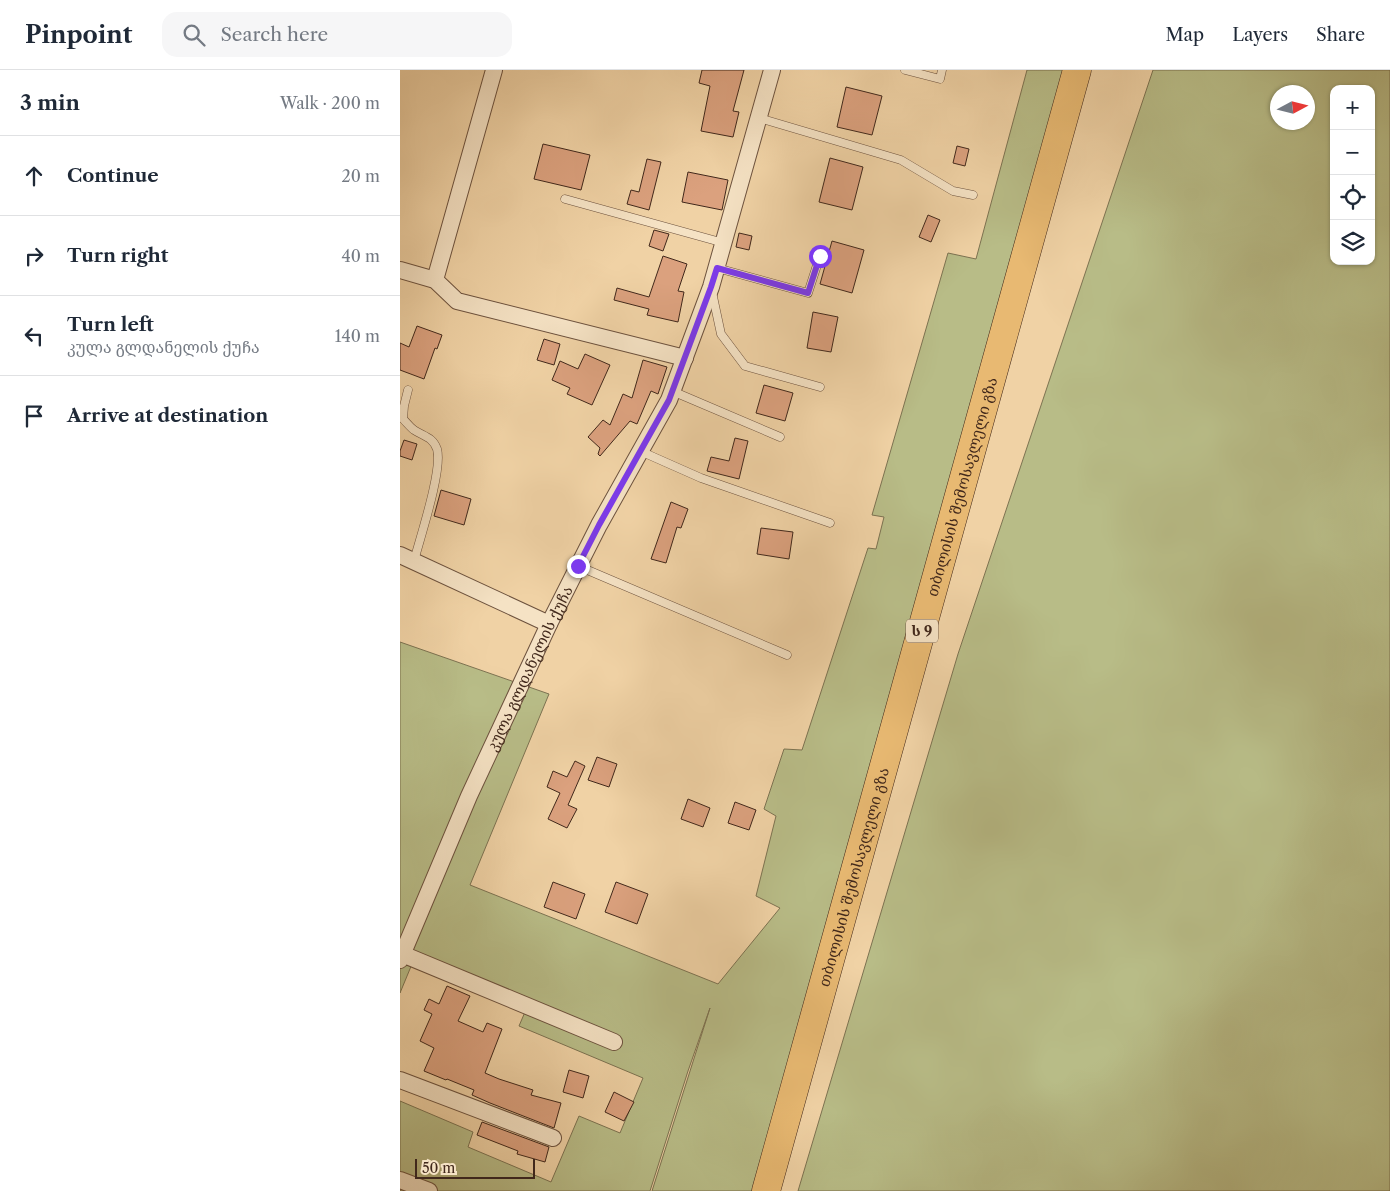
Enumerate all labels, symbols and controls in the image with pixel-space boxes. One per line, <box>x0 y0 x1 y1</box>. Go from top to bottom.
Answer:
search box <box>162 12 512 57</box>
text: Pinpoint <box>25 20 132 49</box>
icon: search <box>180 21 208 49</box>
text: Search here <box>220 23 328 46</box>
text: Map <box>1166 24 1204 46</box>
text: Layers <box>1232 24 1288 46</box>
text: Share <box>1316 24 1365 46</box>
north arrow <box>1270 85 1315 130</box>
map controls <box>1330 85 1375 265</box>
button: + <box>1330 85 1375 130</box>
text: 3 min <box>20 90 80 115</box>
text: Walk · 200 m <box>280 93 380 113</box>
button: − <box>1330 130 1375 175</box>
icon: ahead <box>20 162 48 190</box>
text: Continue <box>67 164 159 187</box>
text: 20 m <box>341 166 380 186</box>
button: locate <box>1330 175 1375 220</box>
button: layers <box>1330 220 1375 265</box>
icon: right <box>20 242 48 270</box>
text: Turn right <box>67 244 168 267</box>
route start <box>809 245 832 268</box>
text: 40 m <box>341 246 380 266</box>
text: Turn left <box>67 313 154 336</box>
icon: left <box>20 322 48 350</box>
text: 140 m <box>335 326 380 346</box>
text: კულა გლდანელის ქუჩა <box>67 337 260 357</box>
street label: თბილისის შემოსავლელი გზა <box>922 375 1001 598</box>
icon: arrive <box>20 402 48 430</box>
text: Arrive at destination <box>67 404 268 427</box>
route end <box>567 555 590 578</box>
street label: კულა გლდანელის ქუჩა <box>482 582 576 754</box>
road number: ს 9 <box>906 620 938 642</box>
street label: თბილისის შემოსავლელი გზა <box>814 765 893 989</box>
scale bar <box>415 1156 535 1179</box>
text: 50 m <box>422 1159 455 1177</box>

